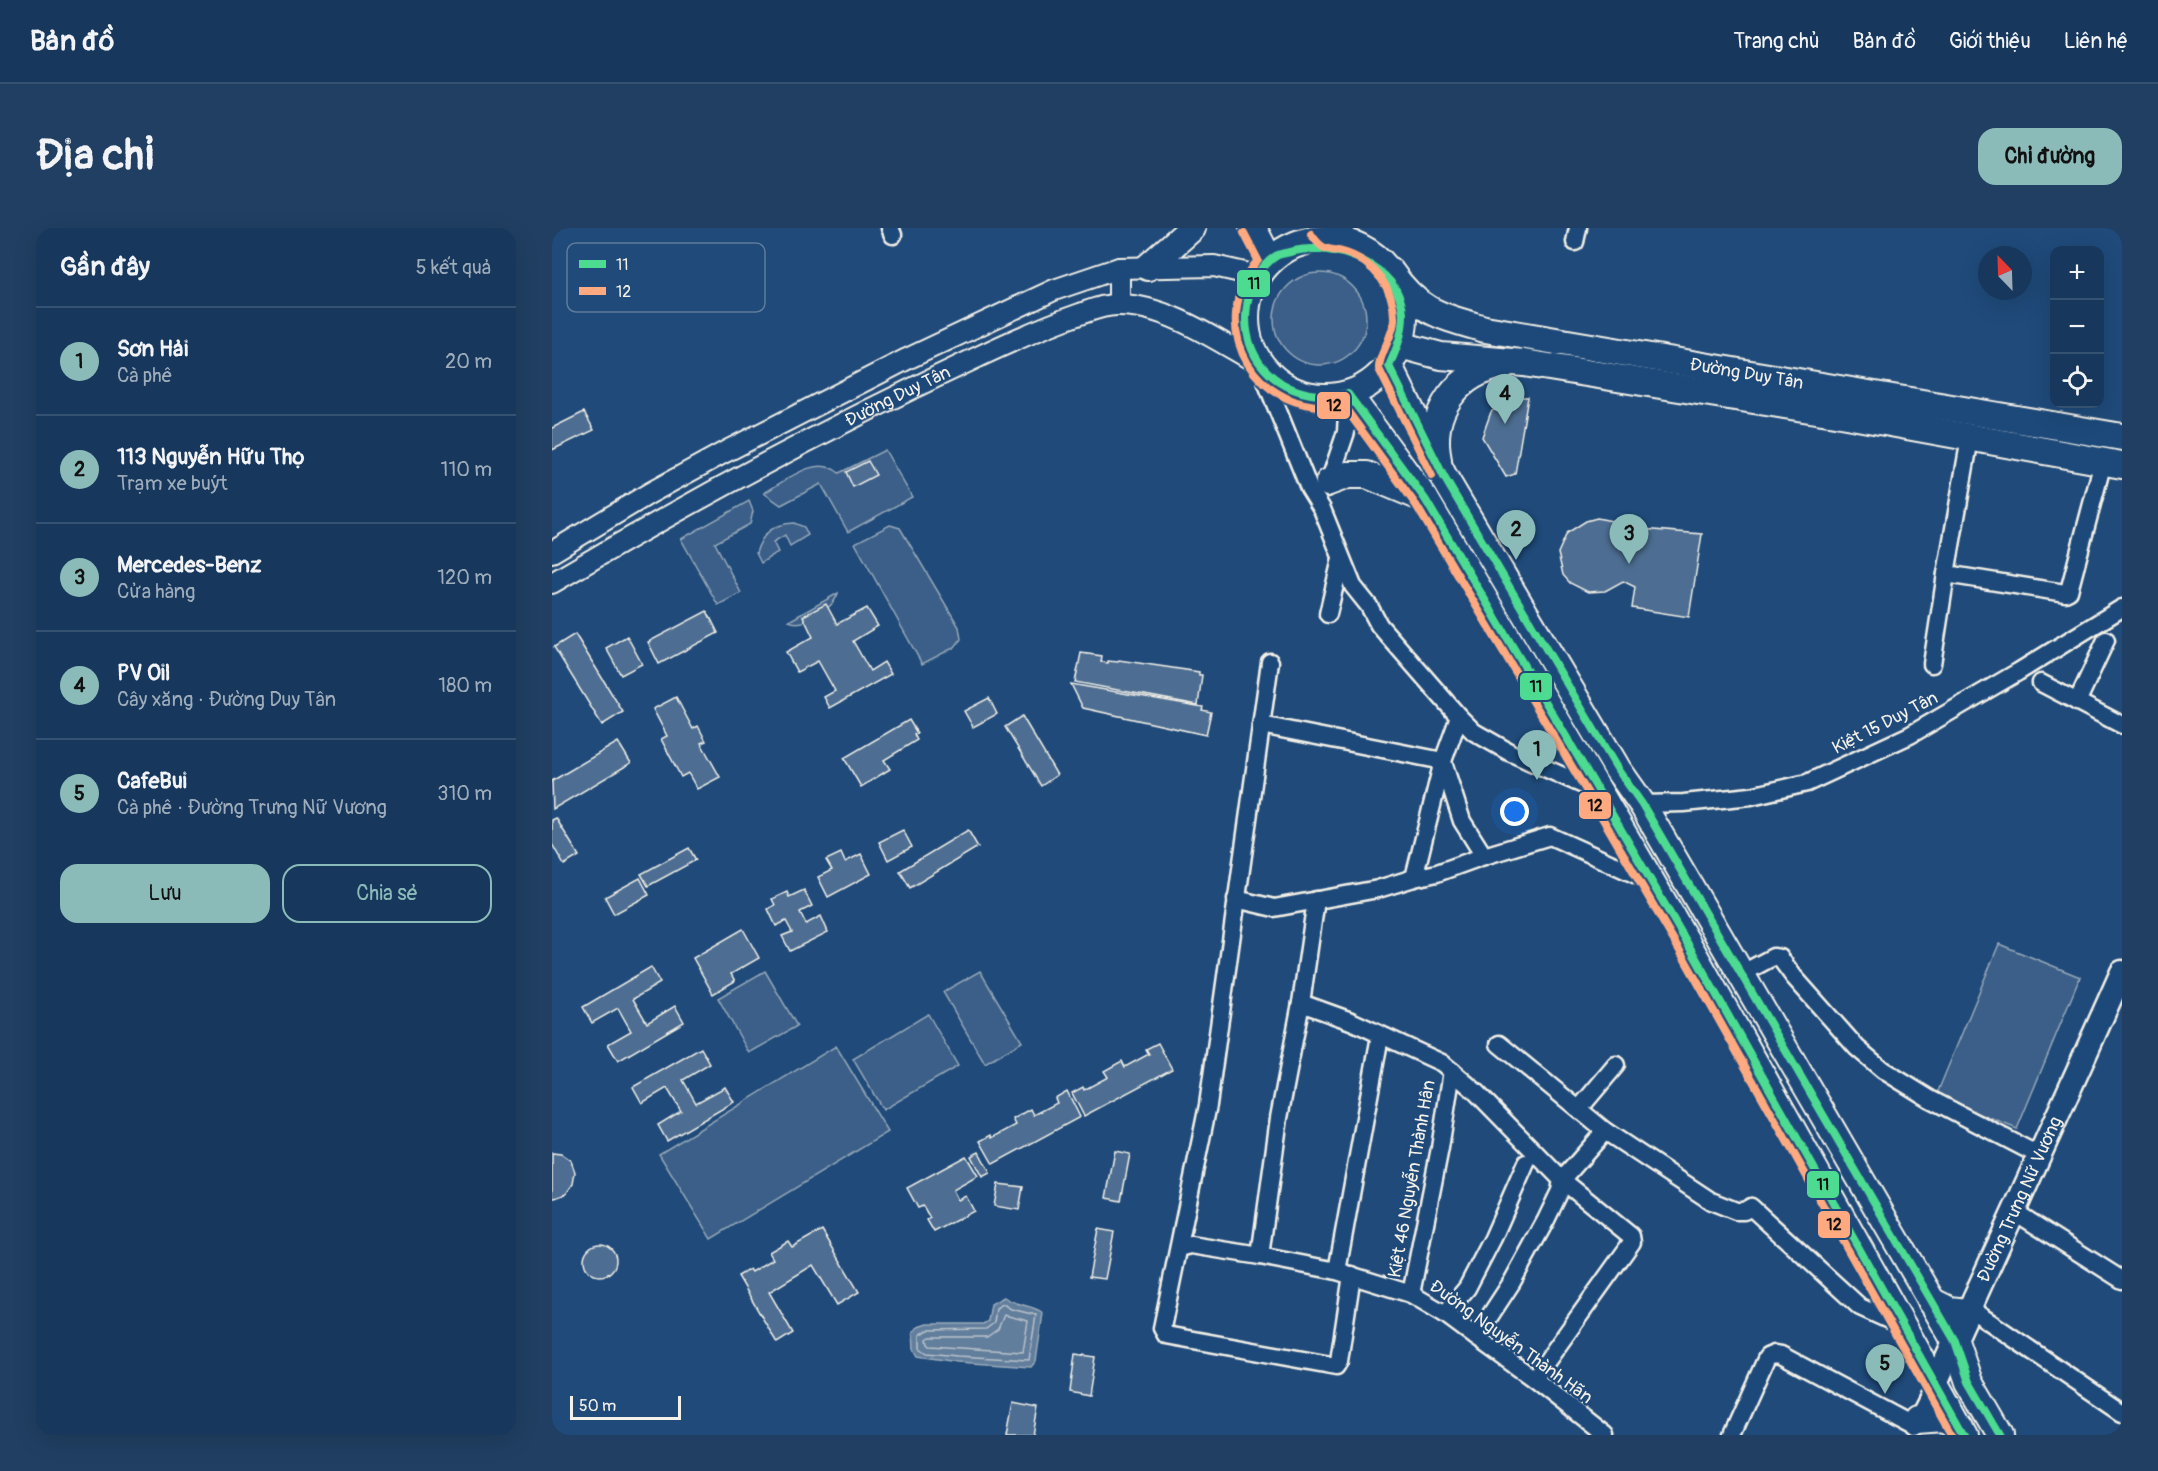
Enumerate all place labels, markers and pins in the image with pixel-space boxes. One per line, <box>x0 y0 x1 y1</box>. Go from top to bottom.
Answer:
pin: 4 <box>1486 374 1524 424</box>
pin: 2 <box>1496 510 1536 560</box>
pin: 3 <box>1610 514 1648 564</box>
pin: 1 <box>1518 730 1556 780</box>
pin: 5 <box>1866 1344 1904 1394</box>

